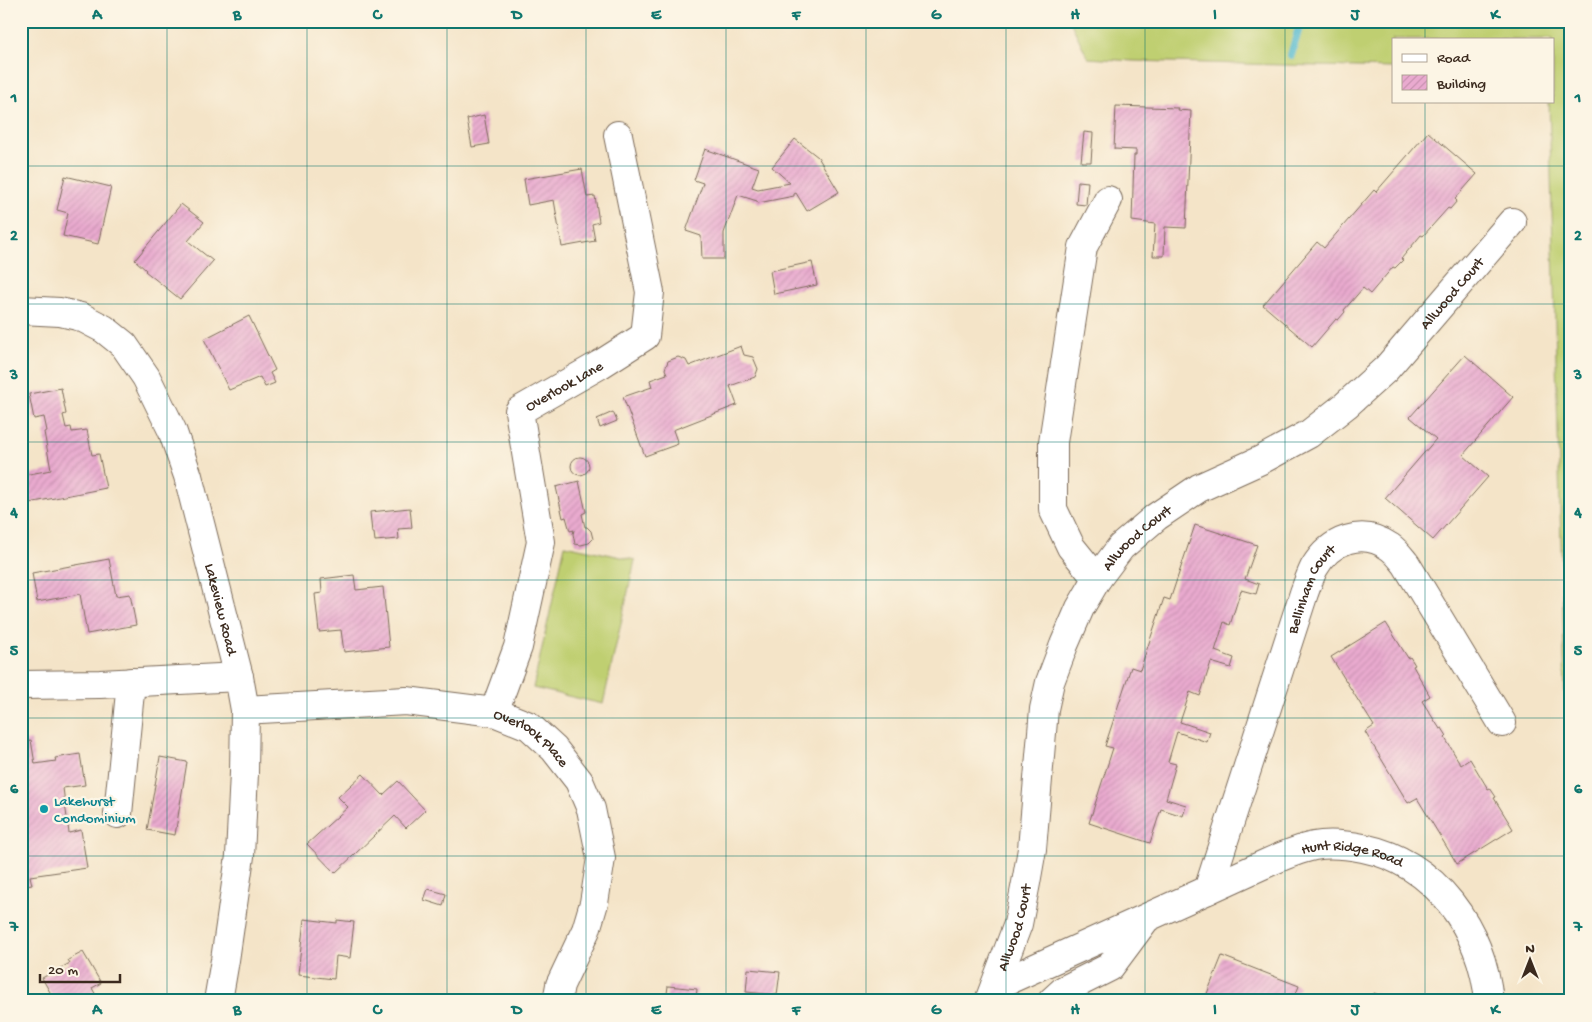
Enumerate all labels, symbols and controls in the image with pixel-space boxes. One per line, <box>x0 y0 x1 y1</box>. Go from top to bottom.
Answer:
text: A <box>91 7 103 26</box>
text: B <box>232 7 242 26</box>
text: C <box>372 7 383 26</box>
text: D <box>510 7 523 26</box>
text: E <box>651 7 662 26</box>
text: F <box>791 7 802 26</box>
text: G <box>931 7 942 26</box>
text: H <box>1070 7 1080 26</box>
text: I <box>1213 7 1217 26</box>
text: J <box>1350 7 1361 26</box>
text: K <box>1490 7 1502 26</box>
legend <box>1392 38 1554 102</box>
text: Road <box>1437 50 1471 68</box>
text: Building <box>1436 76 1486 94</box>
text: 1 <box>10 90 17 109</box>
text: 1 <box>1574 90 1581 109</box>
text: 2 <box>10 228 18 247</box>
text: 2 <box>1574 228 1582 247</box>
street label: Allwood Court <box>1417 253 1490 334</box>
street label: Overlook Lane <box>523 358 607 417</box>
text: 3 <box>9 367 18 386</box>
text: 3 <box>1573 367 1582 386</box>
street label: Allwood Court <box>1099 501 1177 575</box>
text: 4 <box>9 505 18 524</box>
text: 4 <box>1573 505 1582 524</box>
street label: Bellinham Court <box>1284 540 1341 637</box>
street label: Lakeview Road <box>200 562 240 658</box>
text: 5 <box>10 643 19 662</box>
text: 5 <box>1574 643 1583 662</box>
street label: Overlook Place <box>491 706 572 772</box>
text: 6 <box>10 781 19 800</box>
text: 6 <box>1574 781 1583 800</box>
place label: Lakehurst Condominium <box>54 793 136 828</box>
marker: Lakehurst Condominium <box>38 803 50 815</box>
street label: Hunt Ridge Road <box>1299 837 1407 873</box>
street label: Allwood Court <box>994 881 1037 974</box>
text: 7 <box>9 919 19 938</box>
text: 7 <box>1573 919 1583 938</box>
north arrow <box>1504 934 1554 984</box>
text: N <box>1525 941 1535 958</box>
scale bar <box>40 952 120 984</box>
text: 20 m <box>48 962 78 980</box>
text: A <box>91 1002 103 1021</box>
text: B <box>232 1002 242 1021</box>
text: C <box>372 1002 383 1021</box>
text: D <box>510 1002 523 1021</box>
text: E <box>651 1002 662 1021</box>
text: F <box>791 1002 802 1021</box>
text: G <box>931 1002 942 1021</box>
text: H <box>1070 1002 1080 1021</box>
text: I <box>1213 1002 1217 1021</box>
text: J <box>1350 1002 1361 1021</box>
text: K <box>1490 1002 1502 1021</box>

